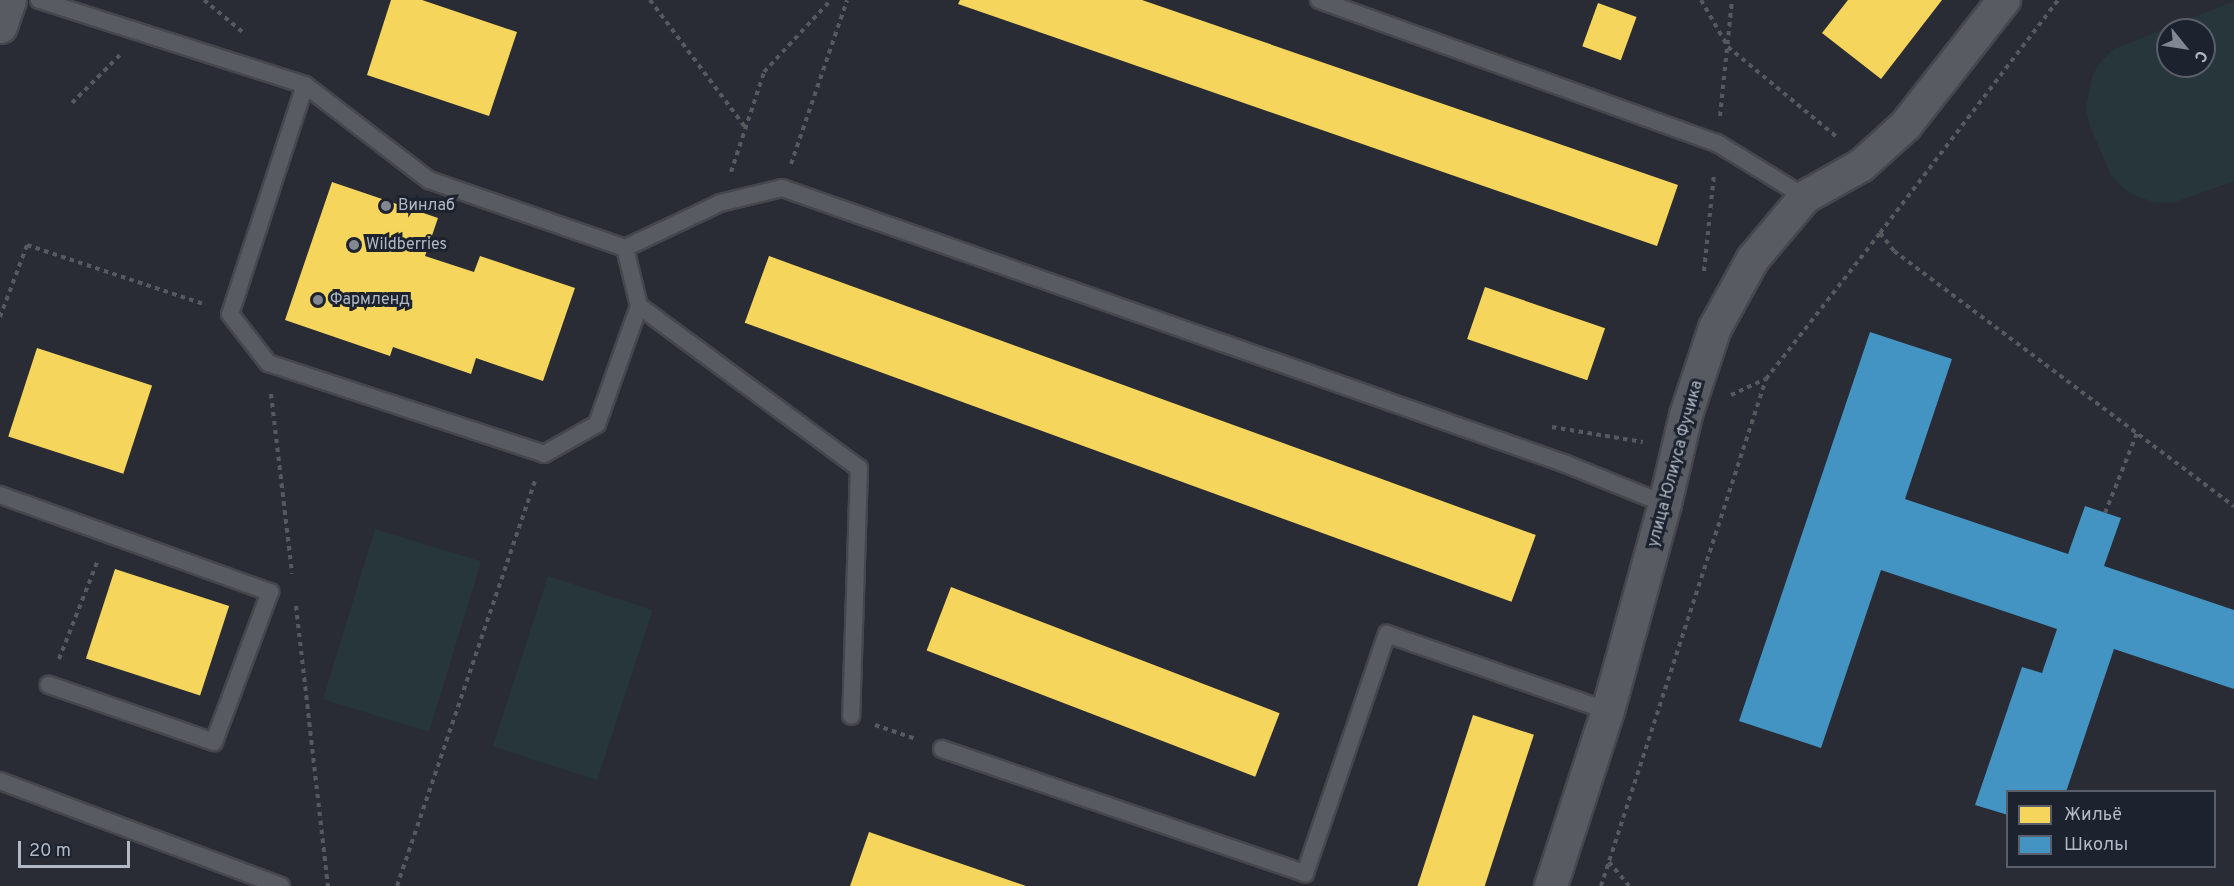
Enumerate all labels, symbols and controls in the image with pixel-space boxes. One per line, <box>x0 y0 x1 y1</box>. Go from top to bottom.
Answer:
north arrow <box>2156 18 2216 78</box>
text: С <box>2189 47 2211 65</box>
place label: Винлаб <box>398 196 455 216</box>
marker: Винлаб <box>379 199 393 213</box>
place label: Wildberries <box>366 235 447 255</box>
marker: Wildberries <box>347 238 361 252</box>
place label: Фармленд <box>330 290 410 310</box>
marker: Фармленд <box>311 293 325 307</box>
street label: улица Юлиуса Фучика <box>1645 379 1707 549</box>
legend <box>2006 790 2216 868</box>
text: Жильё <box>2064 804 2122 827</box>
scale bar <box>21 829 134 867</box>
text: Школы <box>2064 834 2128 857</box>
text: 20 m <box>29 840 71 863</box>

